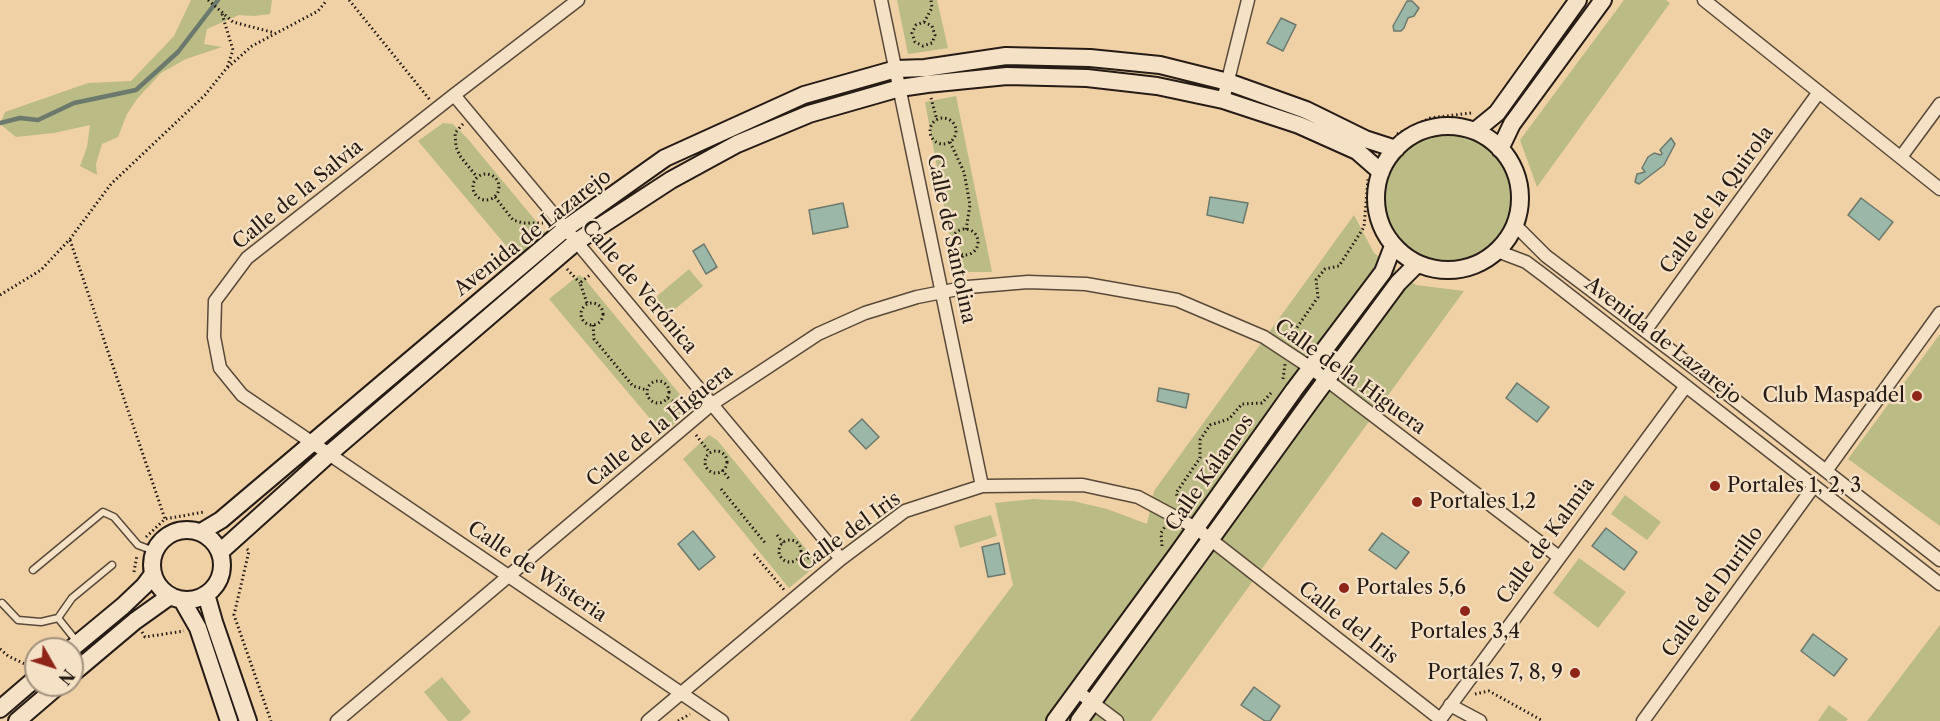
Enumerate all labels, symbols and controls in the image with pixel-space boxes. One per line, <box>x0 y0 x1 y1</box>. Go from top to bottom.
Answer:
street label: Calle de la Quirola <box>1655 121 1779 279</box>
street label: Calle de la Salvia <box>228 135 368 255</box>
street label: Calle de Santolina <box>921 152 981 326</box>
street label: Avenida de Lazarejo <box>450 164 616 302</box>
street label: Calle de Verónica <box>576 215 702 359</box>
street label: Avenida de Lazarejo <box>1580 272 1746 410</box>
street label: Calle de la Higuera <box>1270 314 1430 440</box>
street label: Calle de la Higuera <box>582 360 738 492</box>
place label: Club Maspadel <box>1762 384 1905 408</box>
marker: Club Maspadel <box>1910 389 1924 403</box>
street label: Calle Kálamos <box>1161 410 1259 536</box>
street label: Calle de Kalmia <box>1492 473 1600 609</box>
place label: Portales 1, 2, 3 <box>1727 474 1861 498</box>
marker: Portales 1, 2, 3 <box>1708 479 1722 493</box>
street label: Calle del Iris <box>794 487 906 577</box>
place label: Portales 1,2 <box>1429 490 1536 514</box>
marker: Portales 1,2 <box>1410 495 1424 509</box>
street label: Calle de Wisteria <box>463 516 611 628</box>
street label: Calle del Durillo <box>1657 522 1769 662</box>
place label: Portales 5,6 <box>1356 576 1466 600</box>
street label: Calle del Iris <box>1293 577 1403 669</box>
marker: Portales 5,6 <box>1337 581 1351 595</box>
marker: Portales 3,4 <box>1458 604 1472 618</box>
place label: Portales 3,4 <box>1410 620 1520 644</box>
north arrow <box>24 637 84 697</box>
place label: Portales 7, 8, 9 <box>1427 661 1563 685</box>
text: N <box>54 665 79 689</box>
marker: Portales 7, 8, 9 <box>1568 666 1582 680</box>

